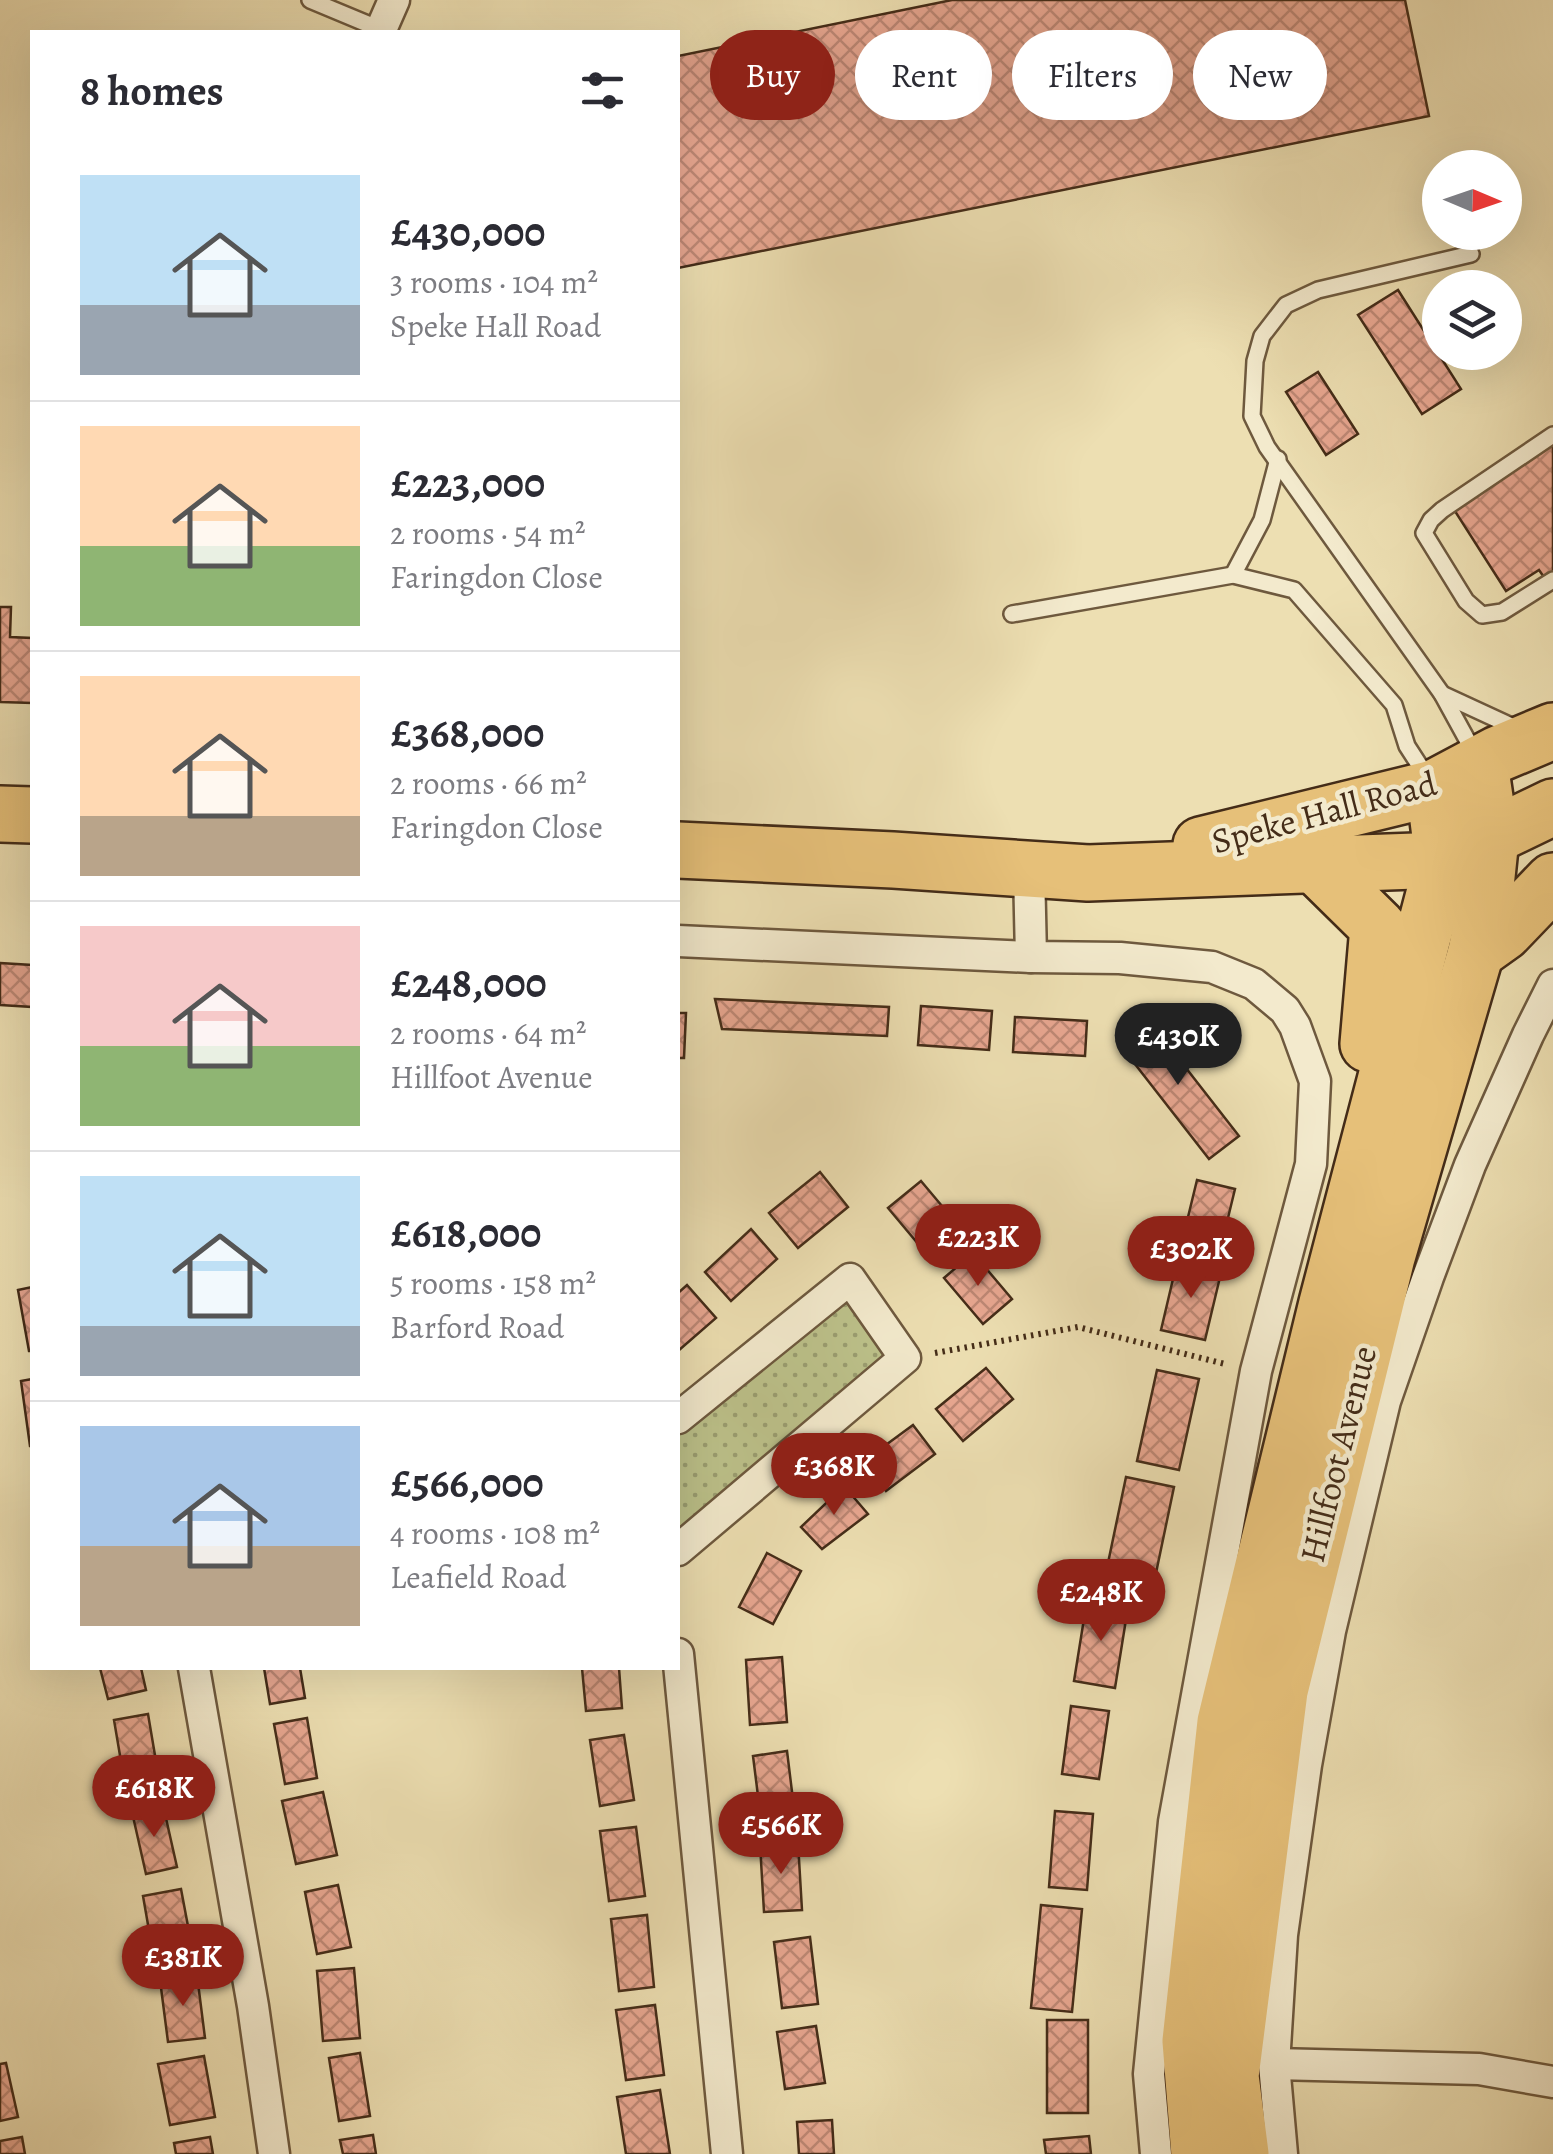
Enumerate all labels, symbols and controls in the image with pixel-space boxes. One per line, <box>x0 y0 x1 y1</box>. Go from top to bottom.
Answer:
chip: Buy <box>710 30 835 120</box>
chip: Rent <box>855 30 992 120</box>
chip: Filters <box>1012 30 1173 120</box>
chip: New <box>1193 30 1327 120</box>
text: 8 homes <box>80 62 224 119</box>
icon: filters <box>575 63 630 118</box>
north arrow <box>1422 150 1522 250</box>
map controls <box>1422 150 1522 370</box>
text: £430,000 <box>390 203 545 260</box>
icon: home <box>160 215 280 335</box>
text: 3 rooms · 104 m² <box>390 260 598 304</box>
button: layers <box>1422 270 1522 370</box>
text: Speke Hall Road <box>390 304 601 348</box>
text: £223,000 <box>390 454 545 511</box>
icon: home <box>160 466 280 586</box>
text: 2 rooms · 54 m² <box>390 511 586 555</box>
text: Faringdon Close <box>390 555 603 599</box>
text: £368,000 <box>390 704 544 761</box>
icon: home <box>160 716 280 836</box>
street label: Speke Hall Road <box>1206 759 1442 865</box>
text: 2 rooms · 66 m² <box>390 761 587 805</box>
text: Faringdon Close <box>390 805 603 849</box>
text: £248,000 <box>390 954 547 1011</box>
icon: home <box>160 966 280 1086</box>
pin: £430K <box>1108 1003 1248 1088</box>
text: 2 rooms · 64 m² <box>390 1011 587 1055</box>
text: £430K <box>1137 1013 1219 1057</box>
text: Hillfoot Avenue <box>390 1055 593 1099</box>
text: £618,000 <box>390 1204 541 1261</box>
pin: £223K <box>908 1204 1048 1289</box>
text: £223K <box>937 1214 1019 1258</box>
icon: home <box>160 1216 280 1336</box>
pin: £302K <box>1121 1216 1261 1301</box>
text: £302K <box>1150 1226 1232 1270</box>
text: 5 rooms · 158 m² <box>390 1261 596 1305</box>
text: Barford Road <box>390 1305 564 1349</box>
street label: Hillfoot Avenue <box>1288 1341 1388 1567</box>
pin: £368K <box>764 1433 904 1518</box>
text: £368K <box>793 1443 875 1487</box>
text: £566,000 <box>390 1454 544 1511</box>
icon: home <box>160 1466 280 1586</box>
text: 4 rooms · 108 m² <box>390 1511 600 1555</box>
text: Leafield Road <box>390 1555 567 1599</box>
pin: £248K <box>1031 1559 1171 1644</box>
text: £248K <box>1059 1569 1143 1613</box>
pin: £618K <box>84 1755 224 1840</box>
text: £618K <box>114 1765 194 1809</box>
pin: £566K <box>711 1792 851 1877</box>
text: £566K <box>740 1802 822 1846</box>
pin: £381K <box>113 1924 253 2009</box>
text: £381K <box>144 1934 222 1978</box>

